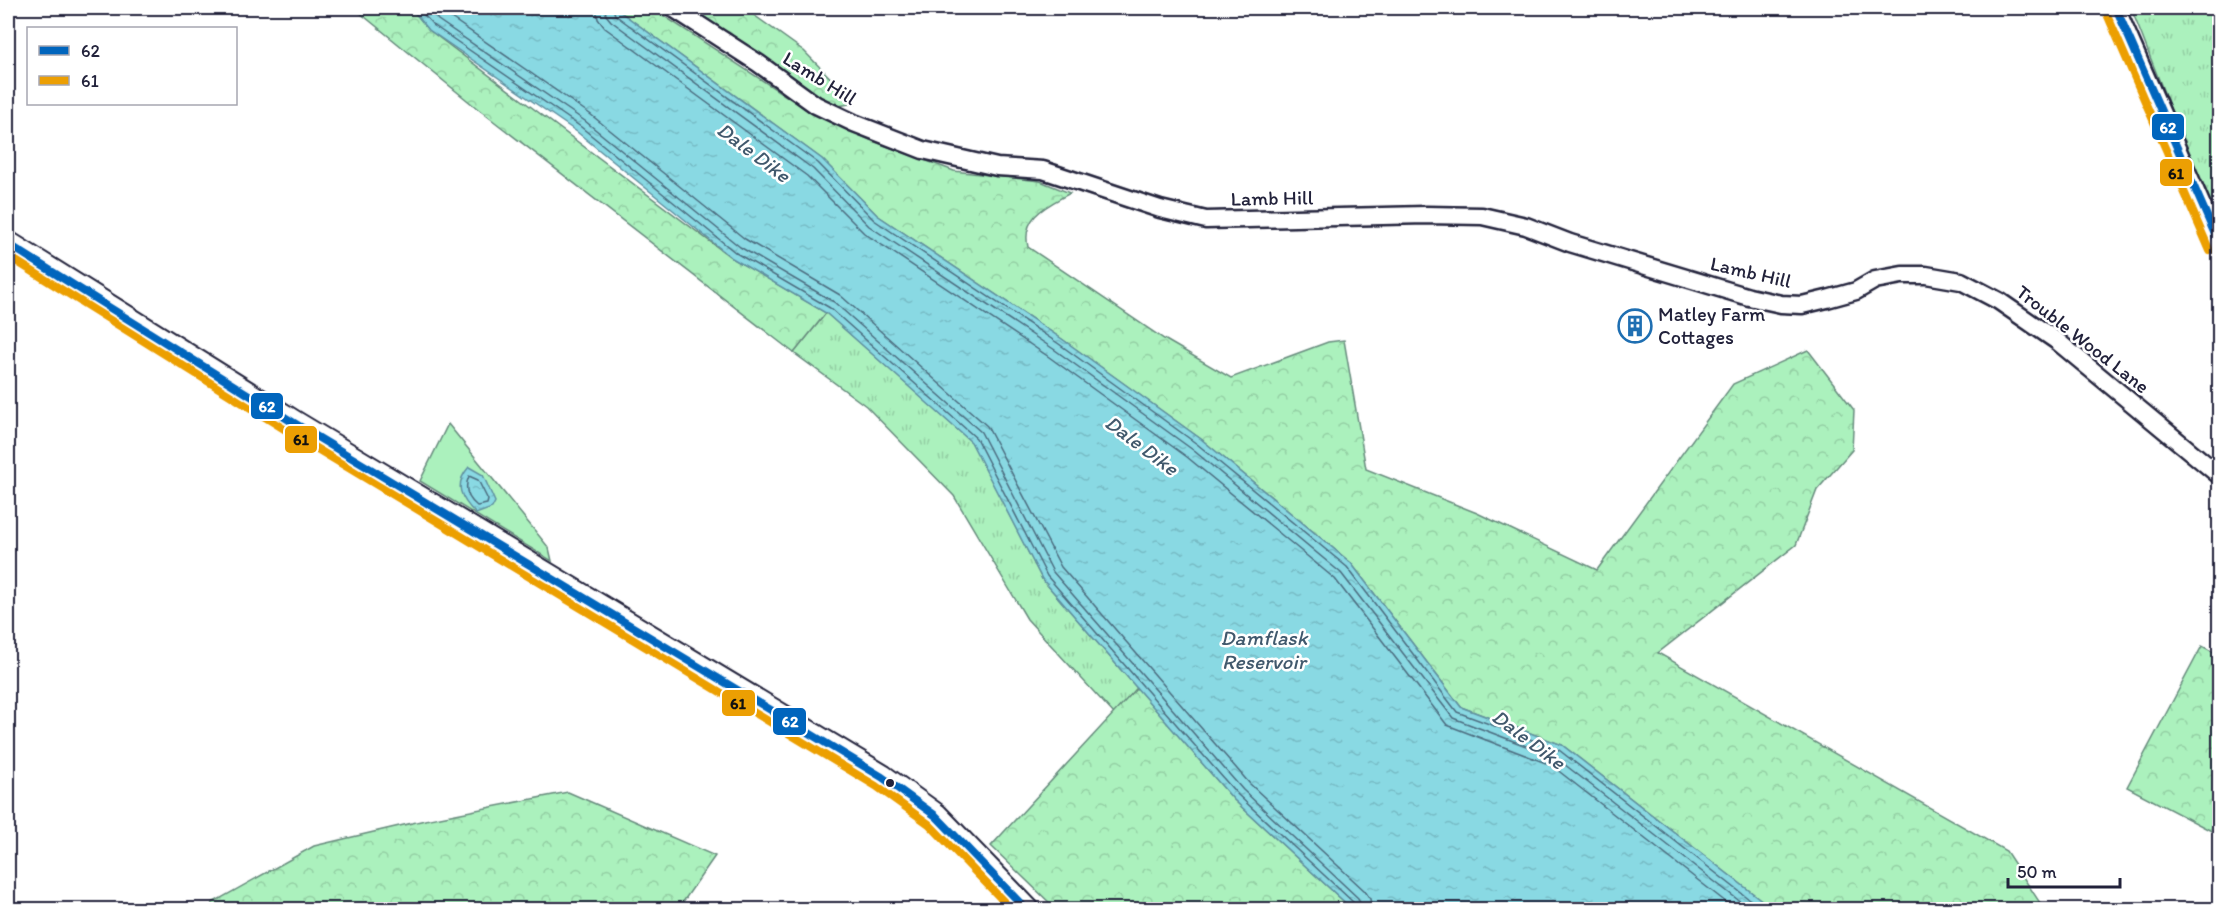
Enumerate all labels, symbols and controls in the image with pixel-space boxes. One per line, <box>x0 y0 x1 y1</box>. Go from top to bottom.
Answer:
legend <box>27 27 237 105</box>
text: 62 <box>81 40 101 62</box>
street label: Lamb Hill <box>779 46 862 110</box>
text: 61 <box>81 70 99 92</box>
line badge: 62 <box>2151 113 2185 141</box>
water label: Dale Dike <box>713 116 796 188</box>
text: 62 <box>2160 118 2177 137</box>
line badge: 61 <box>2159 158 2193 187</box>
text: 61 <box>2168 164 2185 183</box>
street label: Lamb Hill <box>1231 185 1314 211</box>
street label: Lamb Hill <box>1708 251 1794 293</box>
street label: Trouble Wood Lane <box>2012 280 2154 398</box>
place label: Matley Farm Cottages <box>1658 302 1765 349</box>
building icon: Matley Farm Cottages <box>1617 308 1653 344</box>
line badge: 62 <box>250 392 284 420</box>
text: 62 <box>259 397 276 416</box>
water label: Dale Dike <box>1101 409 1184 481</box>
line badge: 61 <box>284 425 318 454</box>
text: 61 <box>293 430 310 449</box>
water label: Damflask Reservoir <box>1221 625 1309 674</box>
line badge: 61 <box>721 689 756 717</box>
text: 61 <box>730 694 747 713</box>
water label: Dale Dike <box>1488 703 1571 775</box>
line badge: 62 <box>772 707 807 736</box>
text: 62 <box>782 712 799 731</box>
unlabelled marker <box>884 777 896 789</box>
scale bar <box>2008 851 2120 889</box>
text: 50 m <box>2017 861 2057 883</box>

